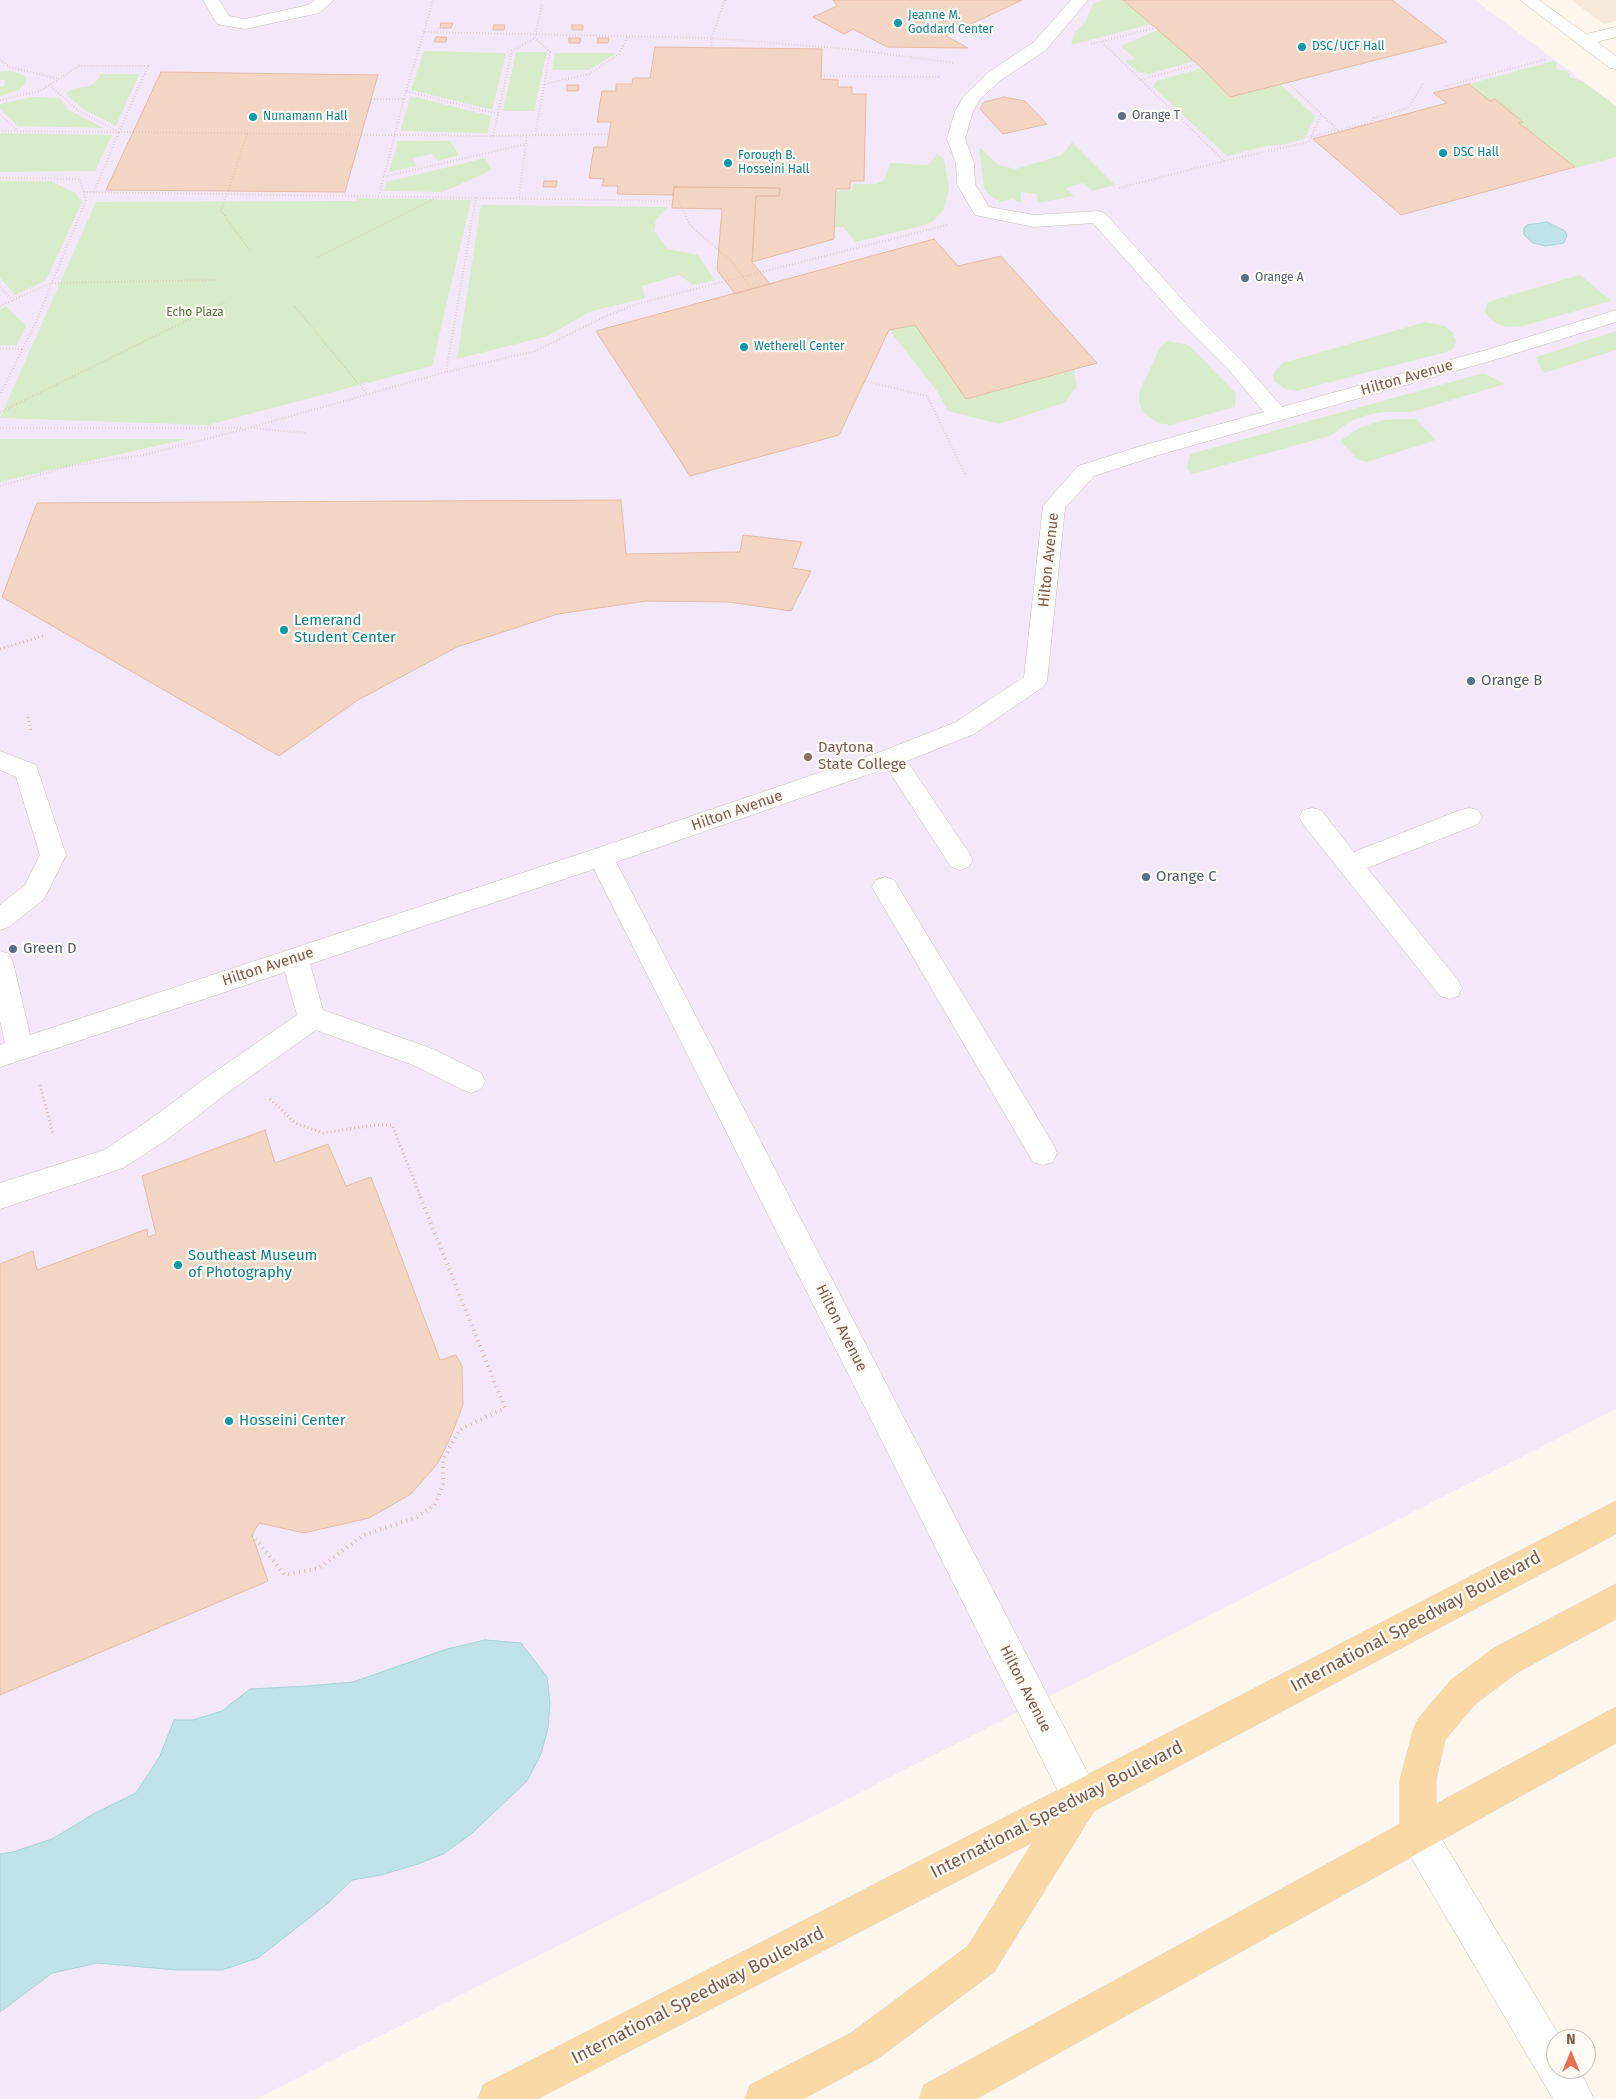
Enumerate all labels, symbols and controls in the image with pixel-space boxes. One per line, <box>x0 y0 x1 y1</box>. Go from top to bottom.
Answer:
place label: Jeanne M. Goddard Center <box>908 9 993 37</box>
marker: Jeanne M. Goddard Center <box>892 17 904 29</box>
place label: DSC/UCF Hall <box>1312 40 1385 54</box>
marker: DSC/UCF Hall <box>1296 41 1308 53</box>
place label: Orange T <box>1132 109 1180 123</box>
place label: Nunamann Hall <box>263 110 347 124</box>
marker: Orange T <box>1116 110 1128 122</box>
marker: Nunamann Hall <box>247 111 259 123</box>
place label: DSC Hall <box>1453 146 1499 160</box>
marker: DSC Hall <box>1437 147 1449 159</box>
place label: Forough B. Hosseini Hall <box>738 149 809 177</box>
marker: Forough B. Hosseini Hall <box>722 157 734 169</box>
place label: Orange A <box>1255 271 1304 285</box>
marker: Orange A <box>1239 272 1251 284</box>
park label: Echo Plaza <box>166 306 224 320</box>
place label: Wetherell Center <box>754 340 845 354</box>
marker: Wetherell Center <box>738 341 750 353</box>
street label: Hilton Avenue <box>1359 356 1455 400</box>
street label: Hilton Avenue <box>1035 512 1063 608</box>
place label: Lemerand Student Center <box>294 612 396 647</box>
marker: Lemerand Student Center <box>278 624 290 636</box>
place label: Orange B <box>1481 672 1542 690</box>
marker: Orange B <box>1465 675 1477 687</box>
place label: Daytona State College <box>818 739 906 774</box>
marker: Daytona State College <box>802 751 814 763</box>
street label: Hilton Avenue <box>689 787 785 835</box>
place label: Orange C <box>1156 868 1217 886</box>
marker: Orange C <box>1140 871 1152 883</box>
place label: Green D <box>23 940 77 958</box>
marker: Green D <box>7 943 19 955</box>
street label: Hilton Avenue <box>220 944 316 990</box>
place label: Southeast Museum of Photography <box>188 1247 317 1282</box>
marker: Southeast Museum of Photography <box>172 1259 184 1271</box>
street label: Hilton Avenue <box>811 1281 871 1375</box>
place label: Hosseini Center <box>239 1412 345 1430</box>
marker: Hosseini Center <box>223 1415 235 1427</box>
street label: International Speedway Boulevard <box>1287 1547 1545 1697</box>
street label: Hilton Avenue <box>995 1642 1055 1736</box>
street label: International Speedway Boulevard <box>927 1737 1187 1883</box>
street label: International Speedway Boulevard <box>568 1923 828 2069</box>
north arrow <box>1546 2029 1596 2079</box>
text: N <box>1566 2031 1576 2048</box>

